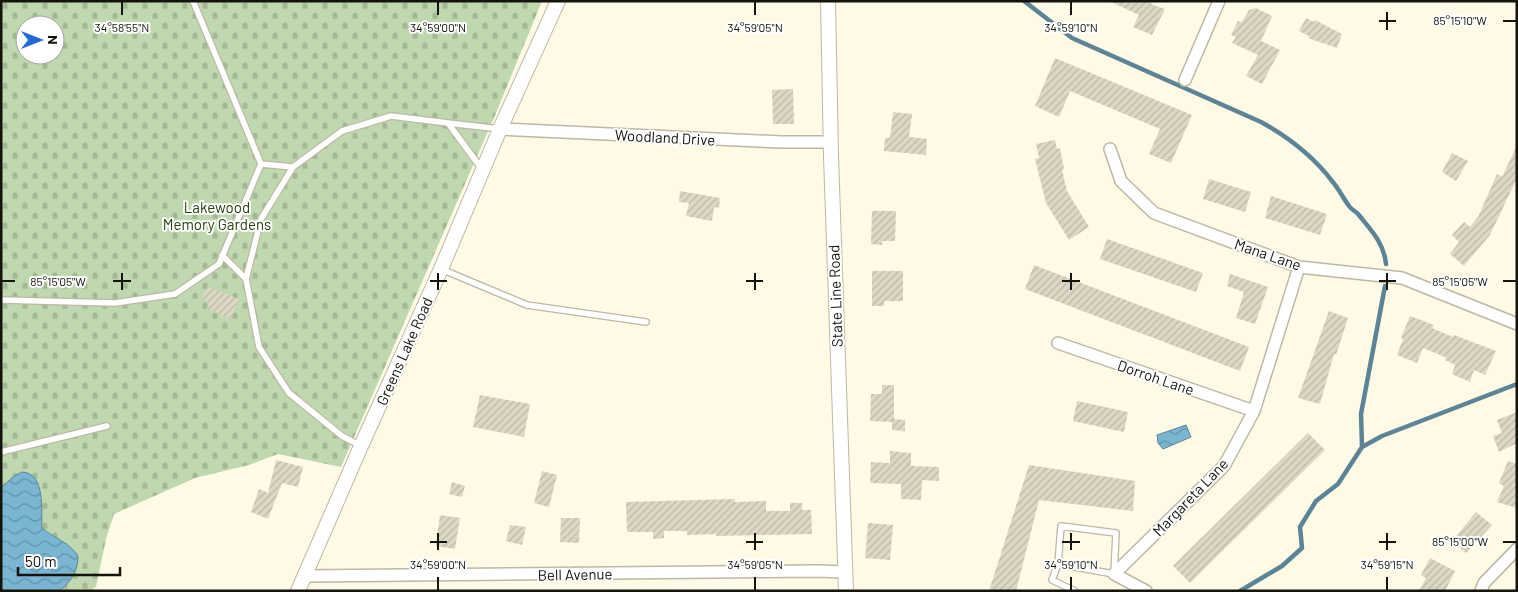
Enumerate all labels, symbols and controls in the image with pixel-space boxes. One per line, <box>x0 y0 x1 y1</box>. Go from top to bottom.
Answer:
text: 85°15'10"W <box>1433 13 1487 27</box>
north arrow <box>15 15 65 65</box>
text: 34°58'55"N <box>95 20 149 34</box>
text: 34°59'00"N <box>410 20 466 34</box>
text: 34°59'05"N <box>727 20 783 34</box>
text: 34°59'10"N <box>1044 20 1098 34</box>
text: N <box>45 35 62 45</box>
street label: Woodland Drive <box>614 125 716 149</box>
park label: Lakewood Memory Gardens <box>163 198 271 233</box>
street label: Mana Lane <box>1232 234 1304 274</box>
street label: State Line Road <box>824 244 846 348</box>
text: 85°15'05"W <box>30 274 86 288</box>
text: 85°15'05"W <box>1432 274 1488 288</box>
street label: Greens Lake Road <box>372 294 436 408</box>
street label: Dorroh Lane <box>1115 356 1197 398</box>
street label: Margareta Lane <box>1148 454 1232 540</box>
text: 85°15'00"W <box>1432 534 1489 548</box>
scale bar <box>18 544 120 576</box>
text: 50 m <box>25 552 57 570</box>
text: 34°59'00"N <box>410 557 466 571</box>
text: 34°59'05"N <box>727 557 783 571</box>
text: 34°59'10"N <box>1044 557 1098 571</box>
text: 34°59'15"N <box>1360 557 1414 571</box>
street label: Bell Avenue <box>537 564 613 584</box>

